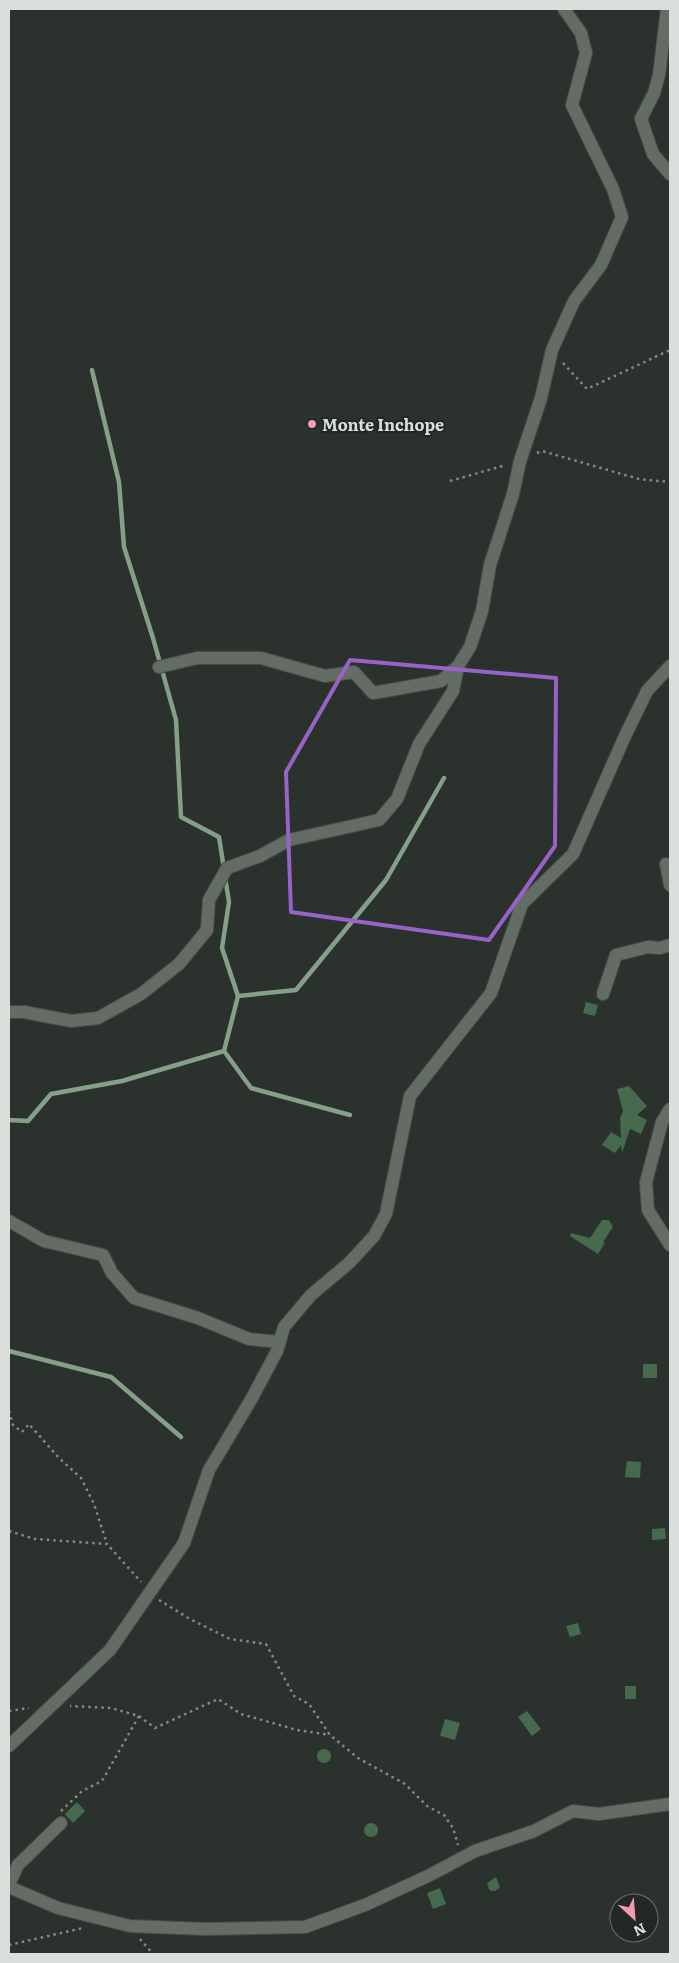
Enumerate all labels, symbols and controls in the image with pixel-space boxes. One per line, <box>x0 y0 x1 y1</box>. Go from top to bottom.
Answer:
place label: Monte Inchope <box>322 412 444 436</box>
marker: Monte Inchope <box>306 418 318 430</box>
north arrow <box>609 1893 659 1943</box>
text: N <box>630 1919 650 1942</box>

